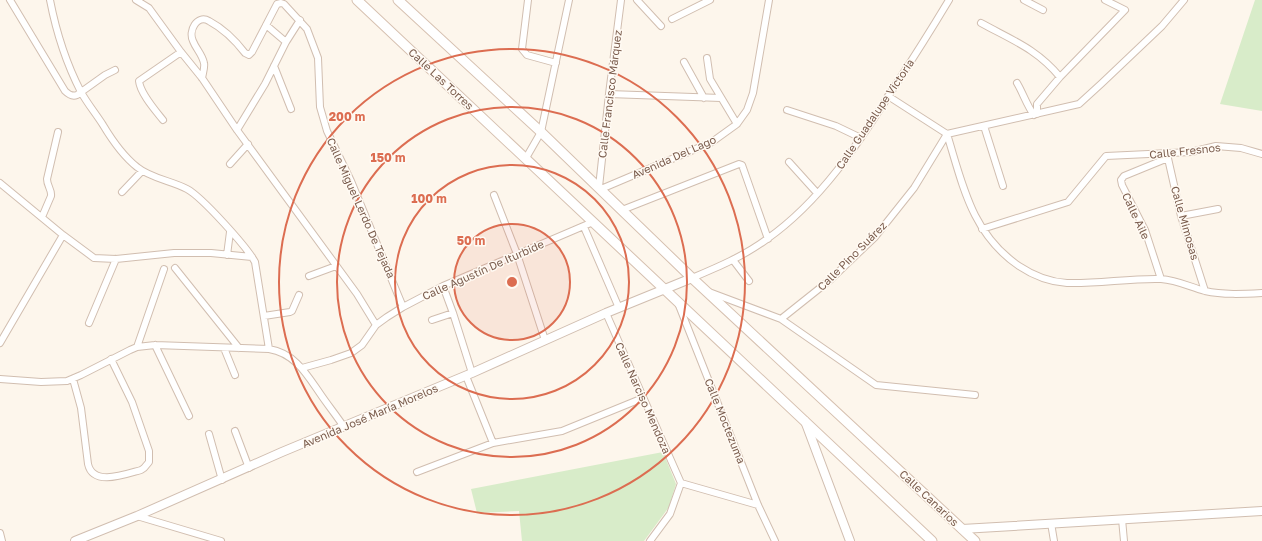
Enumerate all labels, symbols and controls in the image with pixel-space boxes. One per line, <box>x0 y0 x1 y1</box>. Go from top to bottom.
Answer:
street label: Calle Francisco Márquez <box>595 29 624 159</box>
street label: Calle Las Torres <box>406 45 477 112</box>
street label: Calle Guadalupe Victoria <box>833 56 916 171</box>
text: 200 m <box>329 109 365 124</box>
street label: Avenida Del Lago <box>630 132 718 181</box>
street label: Calle Miguel Lerdo De Tejada <box>325 136 398 280</box>
street label: Calle Fresnos <box>1149 140 1222 161</box>
text: 150 m <box>371 150 405 165</box>
street label: Calle Mimosas <box>1169 184 1202 262</box>
street label: Calle Aile <box>1120 190 1153 241</box>
text: 100 m <box>411 191 447 206</box>
street label: Calle Pino Suárez <box>814 218 889 293</box>
text: 50 m <box>457 233 485 248</box>
street label: Calle Agustín De Iturbide <box>420 237 546 302</box>
centre of rings <box>505 275 519 289</box>
street label: Calle Narciso Mendoza <box>613 340 674 455</box>
street label: Calle Moctezuma <box>702 376 748 465</box>
street label: Avenida José María Morelos <box>300 381 440 450</box>
street label: Calle Canarios <box>897 467 962 528</box>

